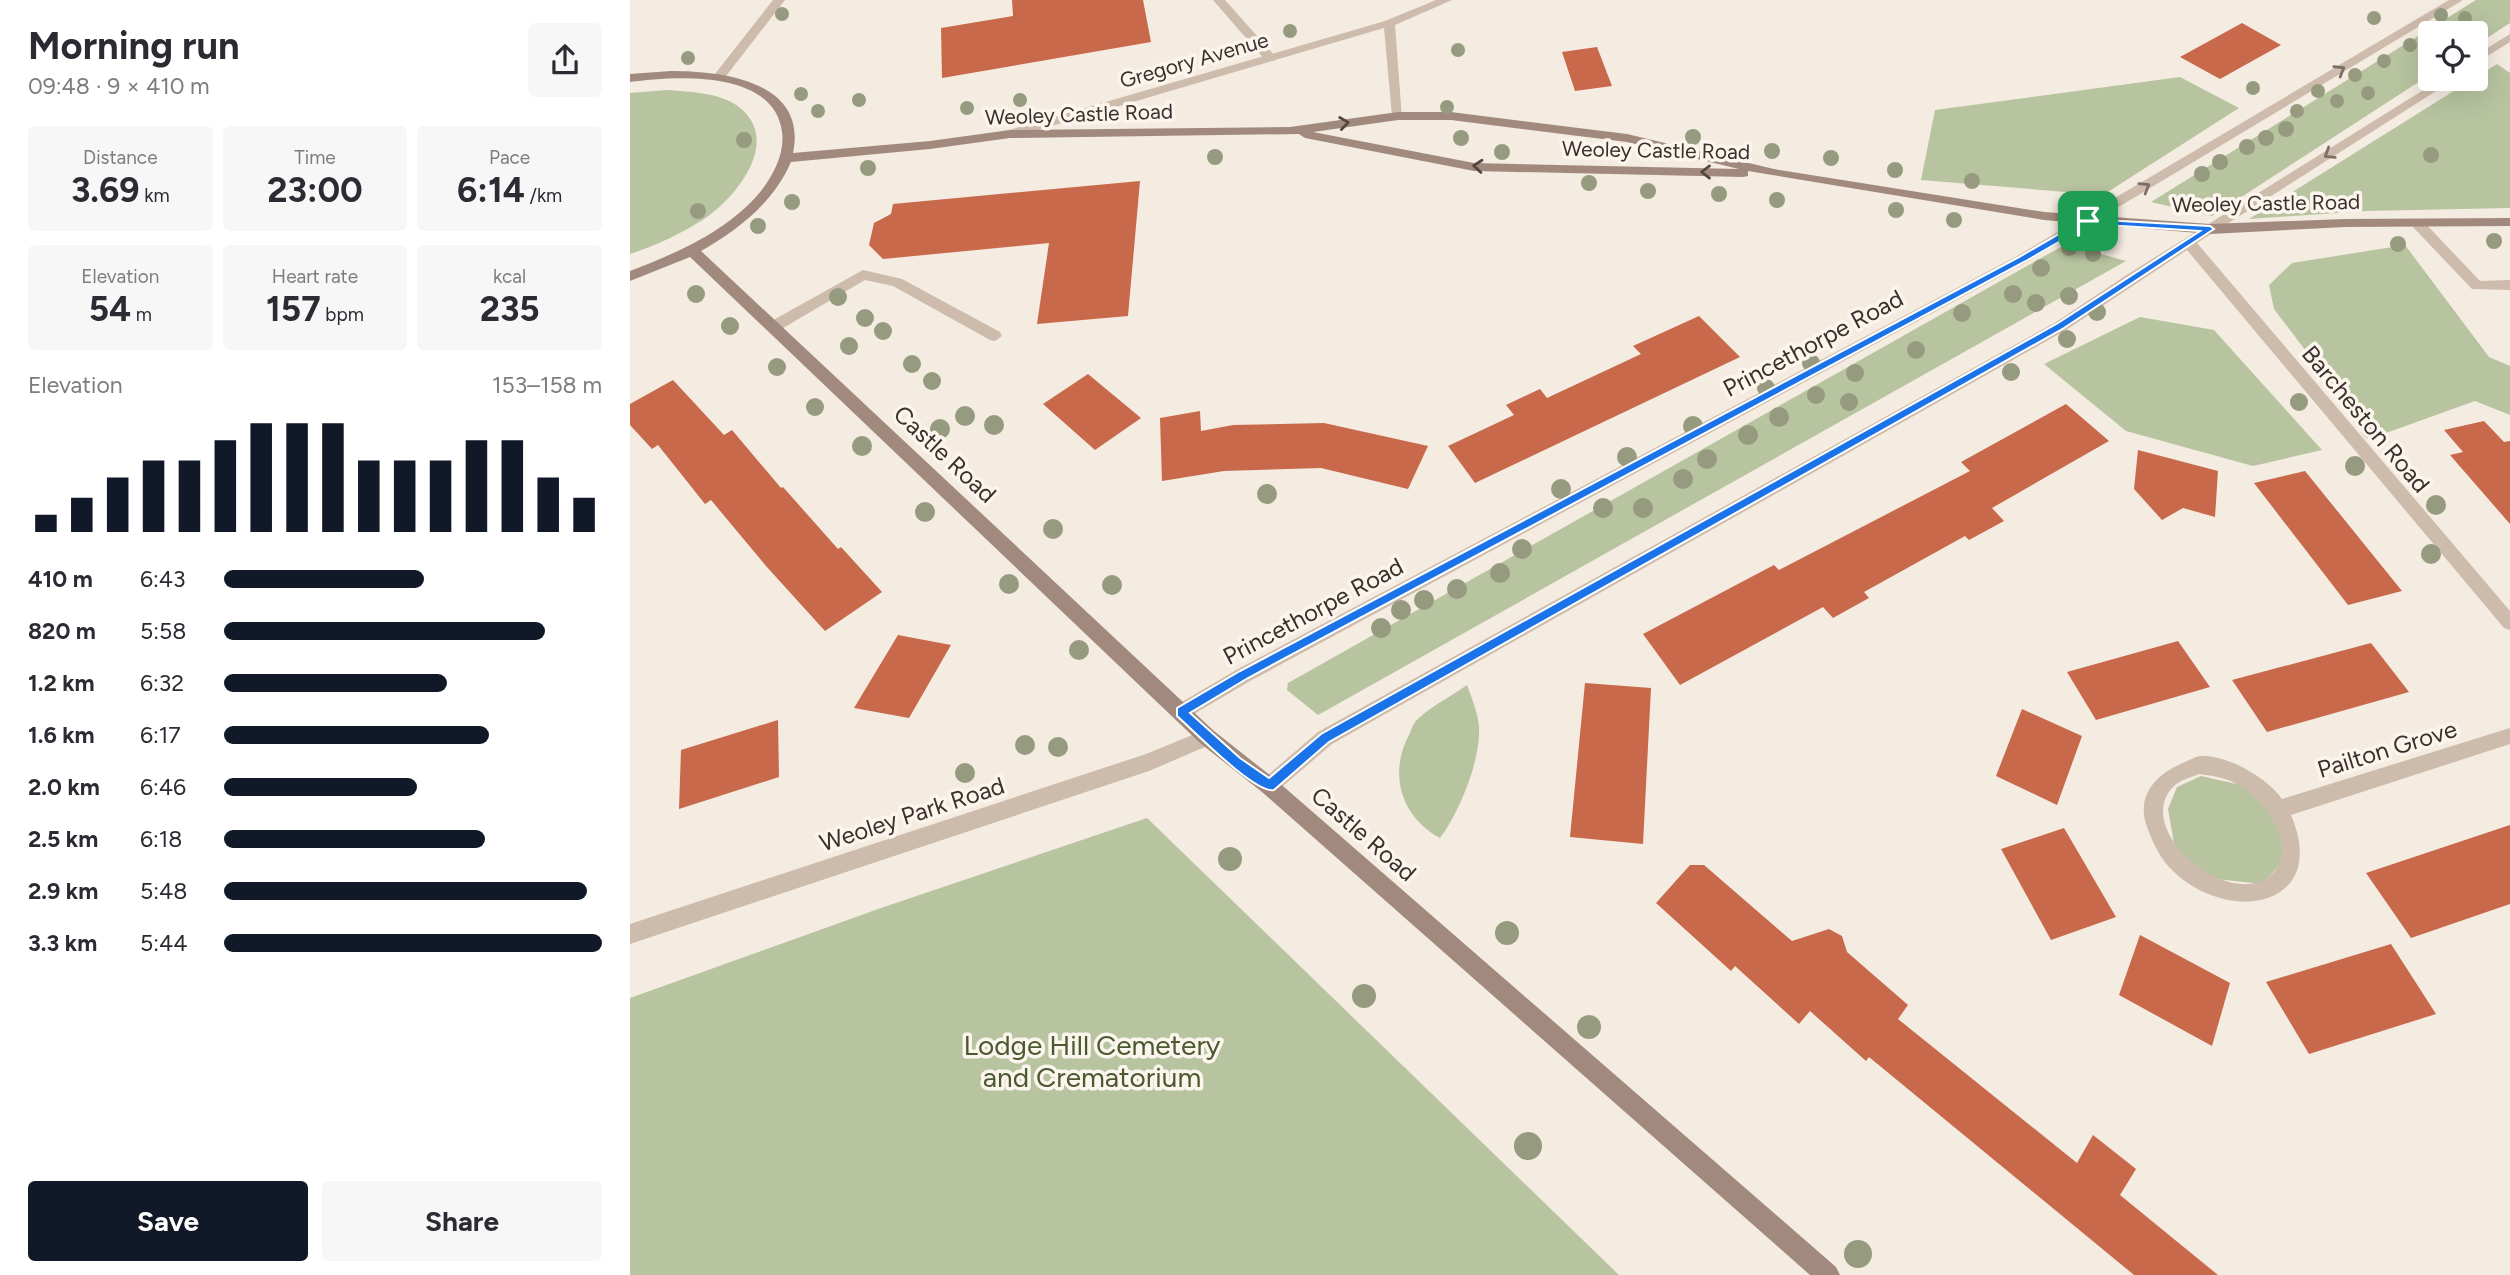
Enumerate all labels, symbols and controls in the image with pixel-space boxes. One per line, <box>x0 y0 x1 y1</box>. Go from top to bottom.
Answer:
map controls <box>2418 21 2488 91</box>
button: locate <box>2418 21 2488 91</box>
text: Morning run <box>28 23 240 69</box>
button: share <box>528 23 602 97</box>
street label: Gregory Avenue <box>1117 27 1271 93</box>
one-way arrow <box>2332 65 2345 78</box>
text: 09:48 · 9 × 410 m <box>28 72 210 100</box>
street label: Weoley Castle Road <box>985 98 1173 130</box>
one-way arrow <box>1338 116 1350 131</box>
street label: Weoley Castle Road <box>1562 136 1750 164</box>
text: Distance <box>83 146 158 169</box>
text: Time <box>294 146 336 169</box>
text: Pace <box>489 146 530 169</box>
one-way arrow <box>2323 146 2336 159</box>
one-way arrow <box>1473 159 1484 174</box>
one-way arrow <box>1700 165 1711 180</box>
text: 3.69 <box>71 169 140 211</box>
text: 23:00 <box>267 169 363 211</box>
text: 6:14 <box>457 169 525 211</box>
one-way arrow <box>2137 182 2150 195</box>
text: km <box>140 184 170 207</box>
text: /km <box>525 184 562 207</box>
street label: Weoley Castle Road <box>2172 189 2360 217</box>
pin <box>2058 191 2118 251</box>
icon: arrive <box>2069 202 2107 240</box>
text: Elevation <box>81 265 159 288</box>
text: Heart rate <box>272 265 358 288</box>
text: kcal <box>493 265 526 288</box>
street label: Princethorpe Road <box>1718 283 1908 403</box>
text: 54 <box>89 288 131 330</box>
text: 157 <box>266 288 321 330</box>
text: 235 <box>480 288 540 330</box>
text: m <box>131 303 152 326</box>
text: bpm <box>321 303 364 326</box>
street label: Barcheston Road <box>2296 340 2436 498</box>
text: Elevation <box>28 371 123 399</box>
text: 153–158 m <box>492 371 602 399</box>
street label: Castle Road <box>888 399 1002 509</box>
street label: Princethorpe Road <box>1218 551 1408 671</box>
text: 410 m <box>28 565 93 593</box>
text: 6:43 <box>140 565 186 593</box>
text: 820 m <box>28 617 96 645</box>
text: 5:58 <box>140 617 186 645</box>
text: 1.2 km <box>28 669 95 697</box>
text: 6:32 <box>140 669 184 697</box>
street label: Pailton Grove <box>2314 714 2460 784</box>
text: 1.6 km <box>28 721 95 749</box>
text: 6:17 <box>140 721 181 749</box>
street label: Weoley Park Road <box>816 770 1008 858</box>
text: 2.0 km <box>28 773 100 801</box>
text: 6:46 <box>140 773 186 801</box>
street label: Castle Road <box>1306 781 1422 887</box>
text: 2.5 km <box>28 825 98 853</box>
text: 6:18 <box>140 825 182 853</box>
text: 2.9 km <box>28 877 98 905</box>
text: 5:48 <box>140 877 187 905</box>
text: 3.3 km <box>28 929 97 957</box>
text: 5:44 <box>140 929 188 957</box>
park label: Lodge Hill Cemetery and Crematorium <box>963 1028 1221 1094</box>
button: Save <box>28 1181 308 1261</box>
button: Share <box>322 1181 602 1261</box>

